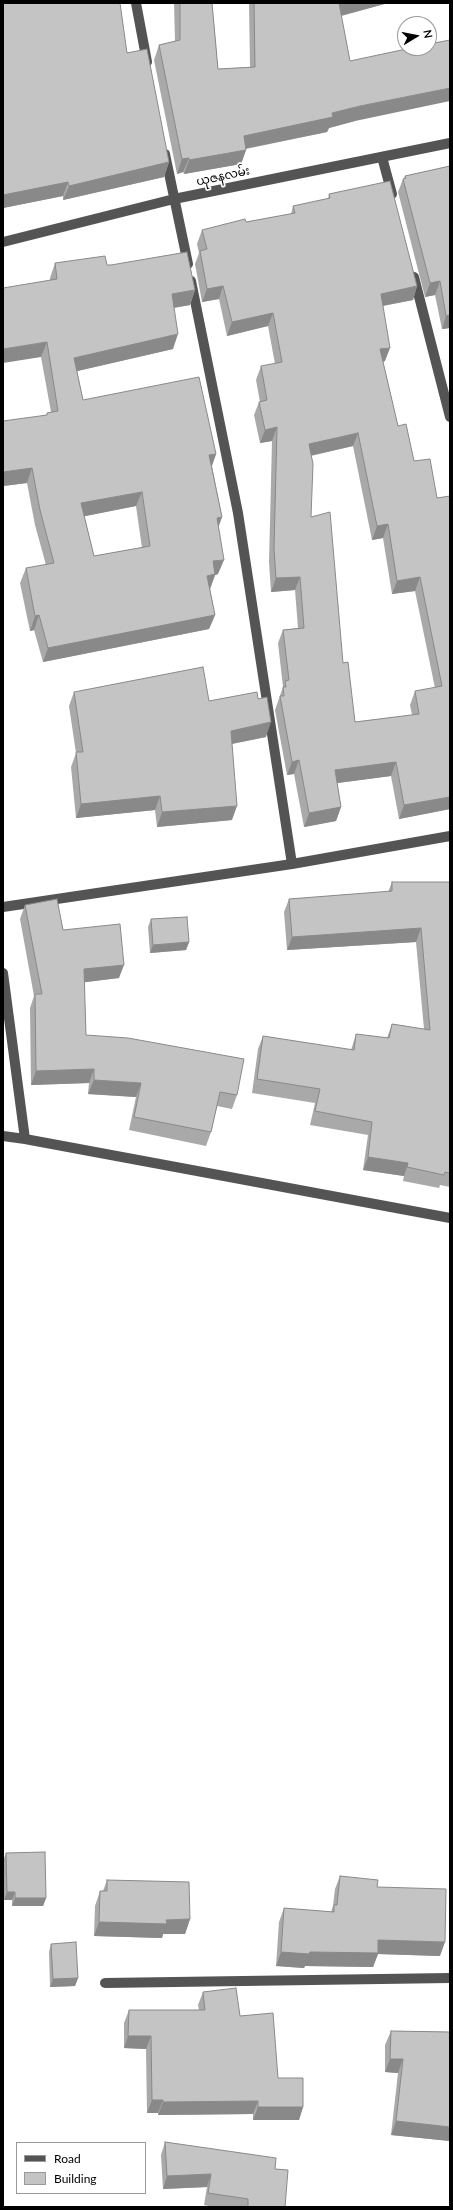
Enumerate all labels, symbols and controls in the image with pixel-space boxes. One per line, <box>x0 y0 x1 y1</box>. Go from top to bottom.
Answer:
north arrow <box>397 16 437 56</box>
text: N <box>421 29 435 39</box>
street label: ယုဇနလမ်း <box>195 163 251 189</box>
legend <box>16 2142 146 2194</box>
text: Road <box>54 2151 81 2166</box>
text: Building <box>54 2171 97 2186</box>

